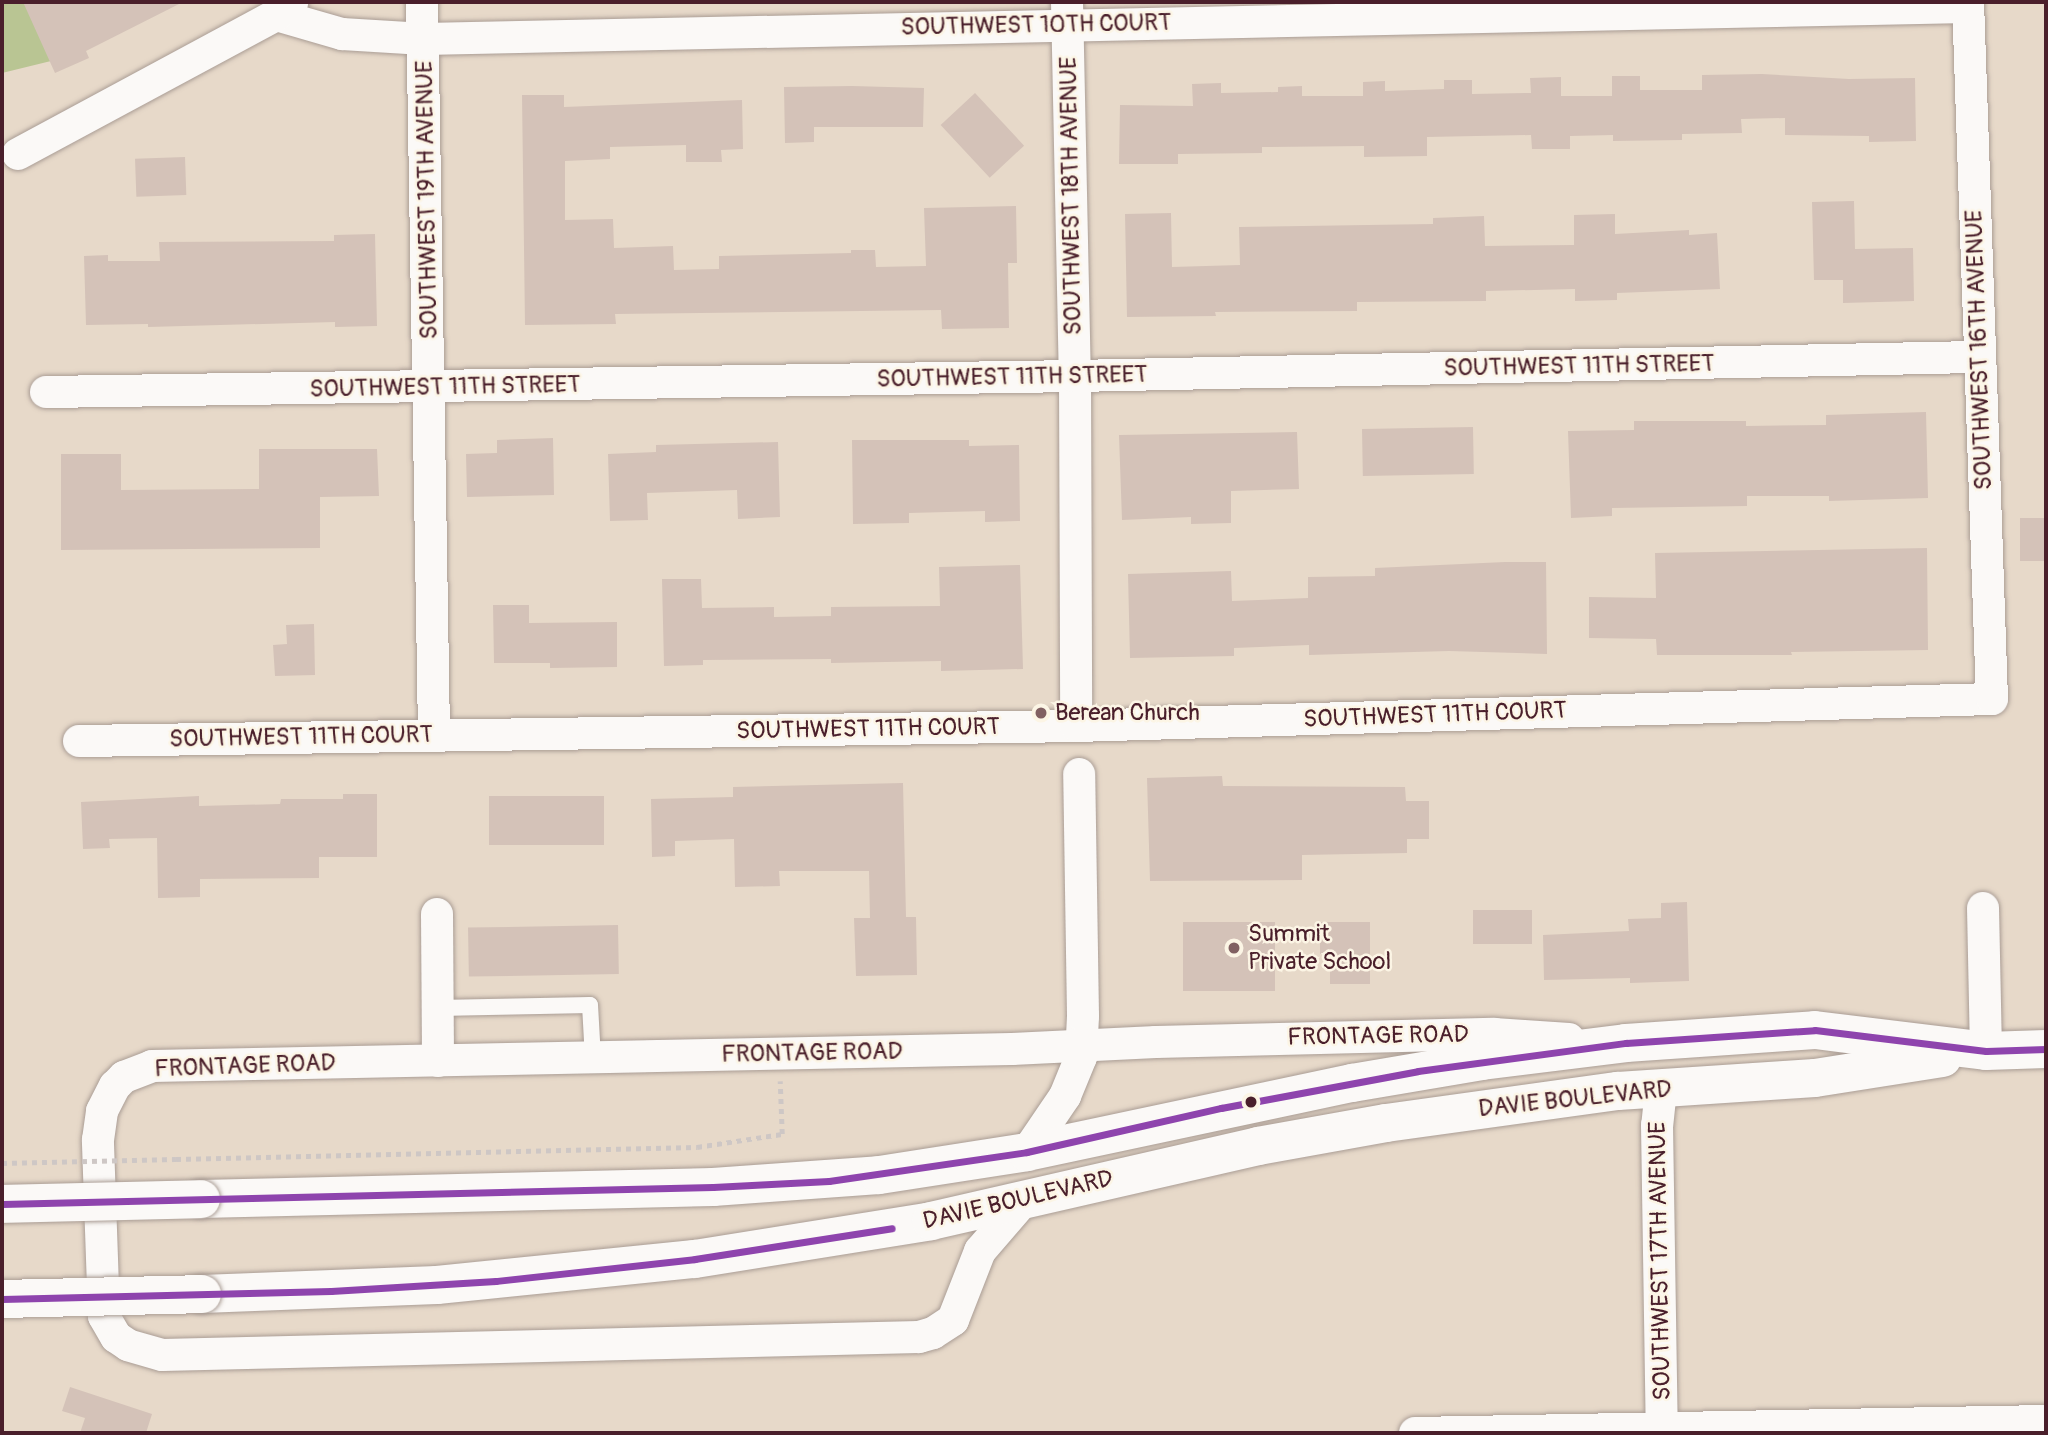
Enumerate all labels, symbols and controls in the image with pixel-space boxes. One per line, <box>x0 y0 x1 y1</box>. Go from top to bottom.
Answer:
street label: SOUTHWEST 10TH COURT <box>900 8 1172 42</box>
street label: SOUTHWEST 18TH AVENUE <box>1054 56 1088 336</box>
street label: SOUTHWEST 19TH AVENUE <box>410 60 444 340</box>
street label: SOUTHWEST 16TH AVENUE <box>1960 209 1998 491</box>
street label: SOUTHWEST 11TH STREET <box>1443 349 1715 383</box>
street label: SOUTHWEST 11TH STREET <box>876 360 1148 394</box>
street label: SOUTHWEST 11TH STREET <box>309 370 581 404</box>
street label: SOUTHWEST 11TH COURT <box>1303 696 1567 734</box>
place label: Berean Church <box>1055 699 1200 727</box>
marker: Berean Church <box>1033 705 1049 721</box>
street label: SOUTHWEST 11TH COURT <box>736 712 1000 746</box>
street label: SOUTHWEST 11TH COURT <box>169 720 433 754</box>
place label: Summit Private School <box>1248 920 1391 976</box>
marker: Summit Private School <box>1226 940 1242 956</box>
street label: FRONTAGE ROAD <box>1287 1020 1469 1052</box>
street label: FRONTAGE ROAD <box>721 1037 903 1069</box>
street label: FRONTAGE ROAD <box>154 1048 336 1084</box>
street label: DAVIE BOULEVARD <box>1477 1075 1673 1123</box>
unlabelled marker <box>1244 1095 1258 1109</box>
street label: SOUTHWEST 17TH AVENUE <box>1643 1121 1677 1401</box>
street label: DAVIE BOULEVARD <box>920 1164 1116 1236</box>

